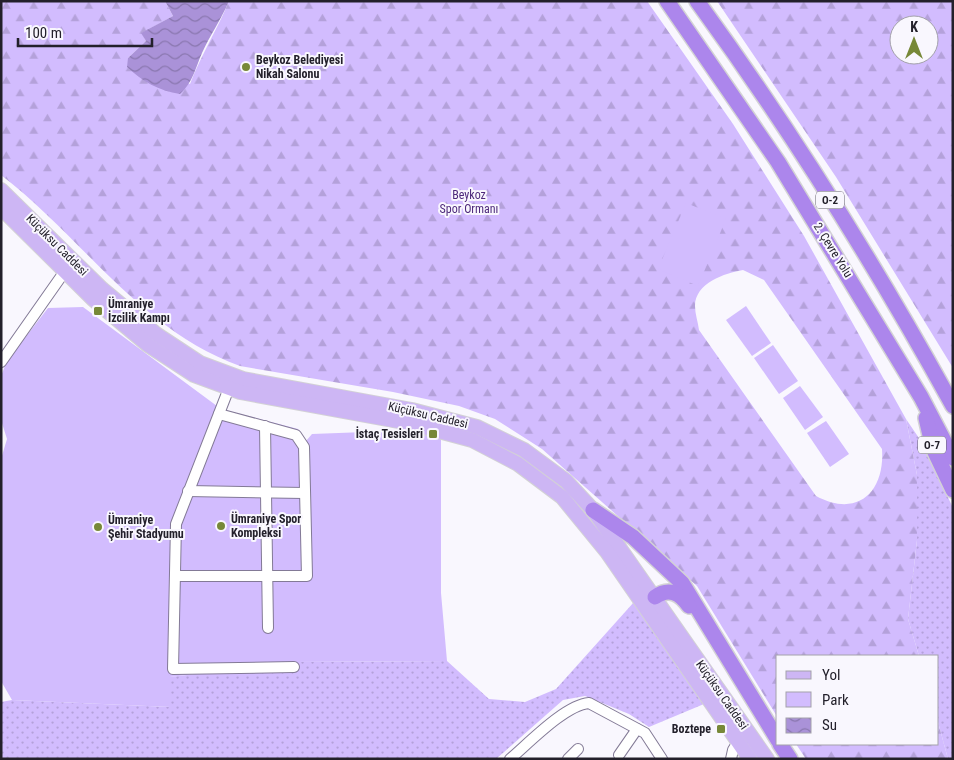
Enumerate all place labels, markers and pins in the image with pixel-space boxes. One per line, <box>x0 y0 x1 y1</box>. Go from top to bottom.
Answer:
place label: Beykoz Belediyesi Nikah Salonu <box>256 53 343 81</box>
marker: Beykoz Belediyesi Nikah Salonu <box>240 61 252 73</box>
place label: Ümraniye İzcilik Kampı <box>108 296 170 325</box>
marker: Ümraniye İzcilik Kampı <box>92 305 104 317</box>
place label: İstaç Tesisleri <box>356 426 423 441</box>
marker: İstaç Tesisleri <box>427 428 439 440</box>
place label: Ümraniye Spor Kompleksi <box>231 511 301 540</box>
place label: Ümraniye Şehir Stadyumu <box>108 512 184 541</box>
marker: Ümraniye Spor Kompleksi <box>215 520 227 532</box>
marker: Ümraniye Şehir Stadyumu <box>92 521 104 533</box>
place label: Boztepe <box>672 722 711 736</box>
marker: Boztepe <box>715 723 727 735</box>

